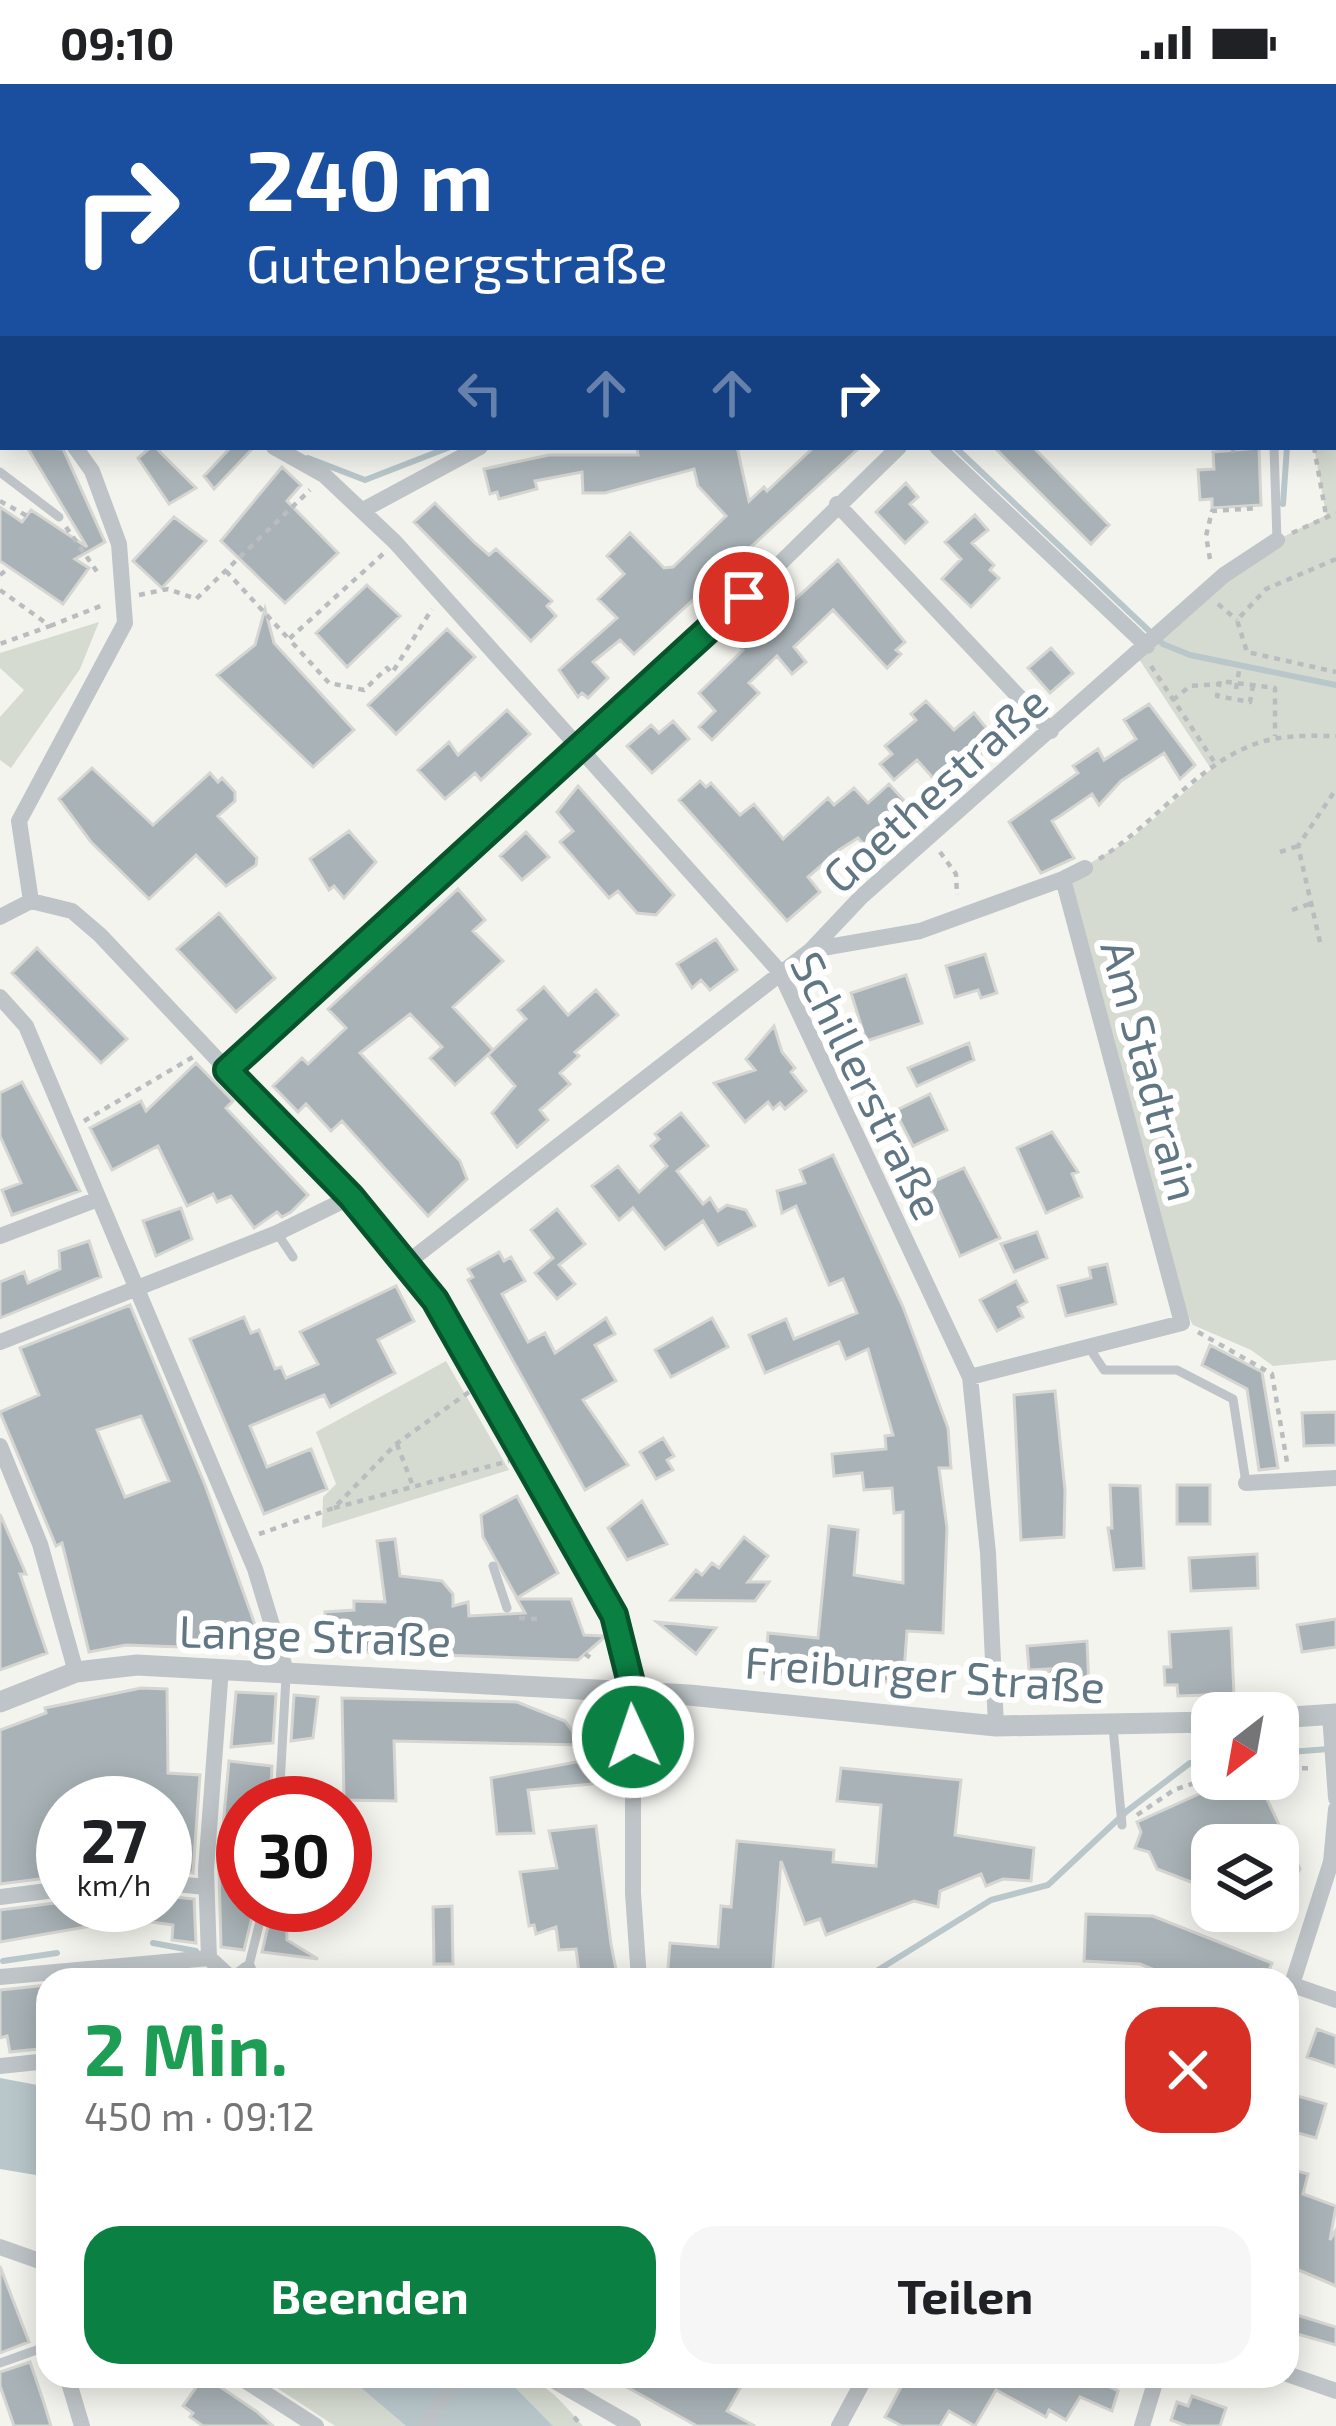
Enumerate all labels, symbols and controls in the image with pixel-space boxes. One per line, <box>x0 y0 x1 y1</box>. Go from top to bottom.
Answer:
text: 09:10 <box>60 15 174 69</box>
text: 240 m <box>246 127 493 228</box>
icon: right <box>48 132 204 288</box>
text: Gutenbergstraße <box>246 229 668 294</box>
icon: left <box>447 360 513 426</box>
icon: ahead <box>573 360 639 426</box>
icon: ahead <box>699 360 765 426</box>
icon: right <box>825 360 891 426</box>
pin <box>693 546 795 648</box>
icon: arrive <box>711 564 777 630</box>
street label: Goethestraße <box>811 673 1057 903</box>
street label: Am Stadtrain <box>1091 934 1213 1206</box>
street label: Schillerstraße <box>781 942 957 1228</box>
street label: Lange Straße <box>178 1602 452 1666</box>
street label: Freiburger Straße <box>743 1633 1107 1713</box>
position arrow <box>570 1674 696 1800</box>
north arrow <box>1191 1692 1299 1800</box>
map controls <box>1191 1692 1299 1932</box>
speed limit sign: 30 <box>216 1776 372 1932</box>
text: 27 <box>81 1803 147 1875</box>
button: layers <box>1191 1824 1299 1932</box>
text: km/h <box>77 1866 151 1902</box>
text: 2 Min. <box>84 2004 288 2090</box>
button: close <box>1125 2007 1251 2133</box>
text: 450 m · 09:12 <box>84 2092 314 2139</box>
button: Beenden <box>84 2226 656 2364</box>
button: Teilen <box>680 2226 1251 2364</box>

